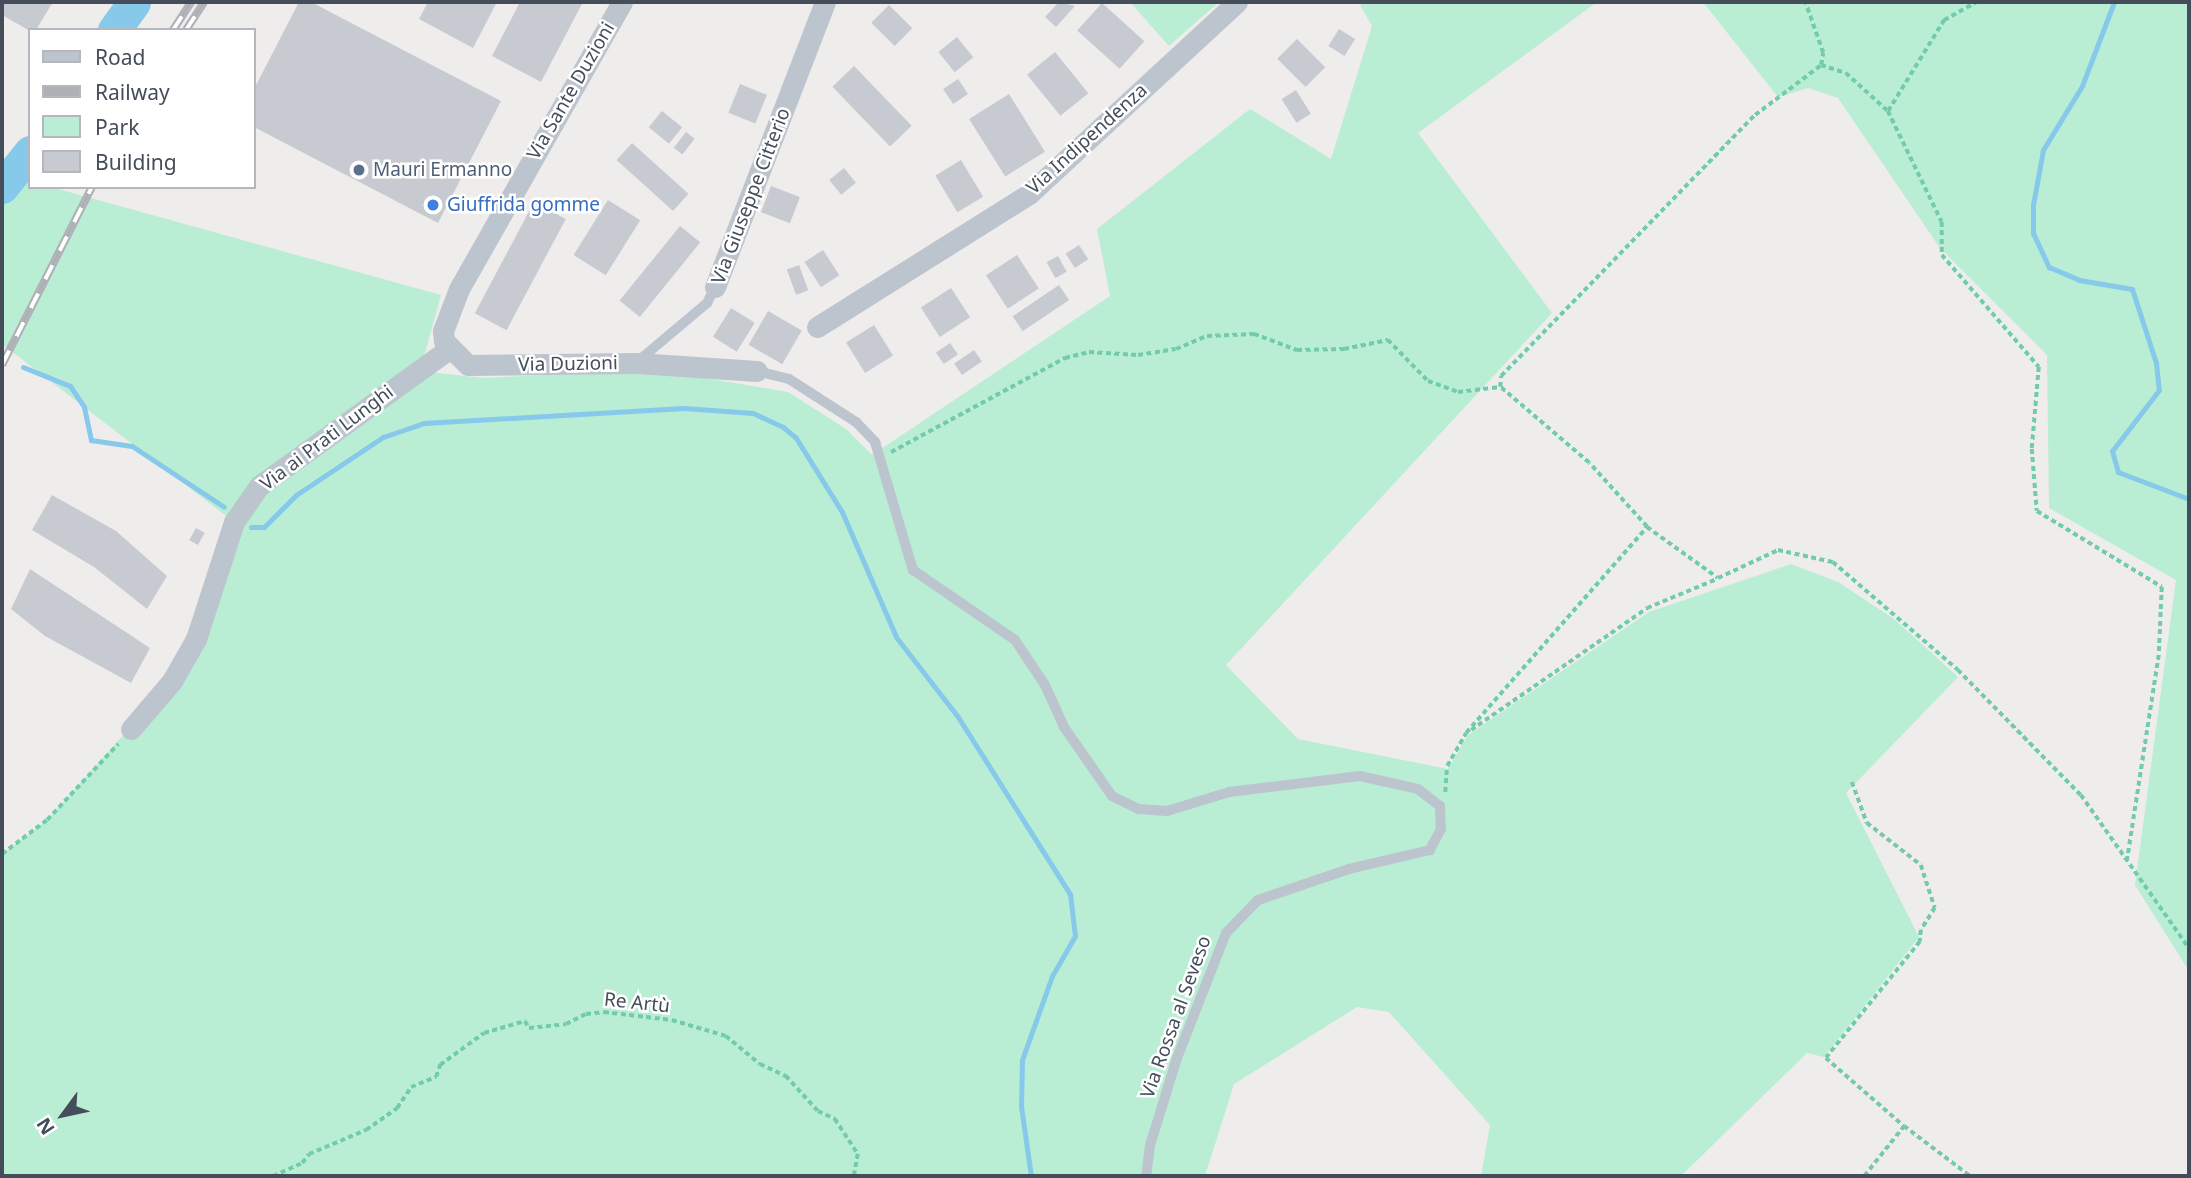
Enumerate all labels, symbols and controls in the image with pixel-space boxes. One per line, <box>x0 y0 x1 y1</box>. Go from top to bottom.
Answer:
street label: Via Sante Duzioni <box>522 18 620 164</box>
legend <box>28 28 256 189</box>
text: Road <box>95 43 145 71</box>
text: Railway <box>95 78 170 106</box>
street label: Via Indipendenza <box>1022 79 1152 199</box>
street label: Via Giuseppe Citterio <box>707 105 795 287</box>
text: Park <box>95 113 139 141</box>
text: Building <box>95 148 177 176</box>
place label: Mauri Ermanno <box>373 159 512 181</box>
marker: Mauri Ermanno <box>351 162 367 178</box>
place label: Giuffrida gomme <box>447 194 600 216</box>
marker: Giuffrida gomme <box>425 197 441 213</box>
street label: Via Duzioni <box>518 352 618 376</box>
street label: Via ai Prati Lunghi <box>256 381 398 495</box>
street label: Via Rossa al Seveso <box>1136 933 1216 1101</box>
street label: Re Artù <box>603 988 671 1018</box>
north arrow <box>28 1080 98 1150</box>
text: N <box>30 1113 61 1140</box>

